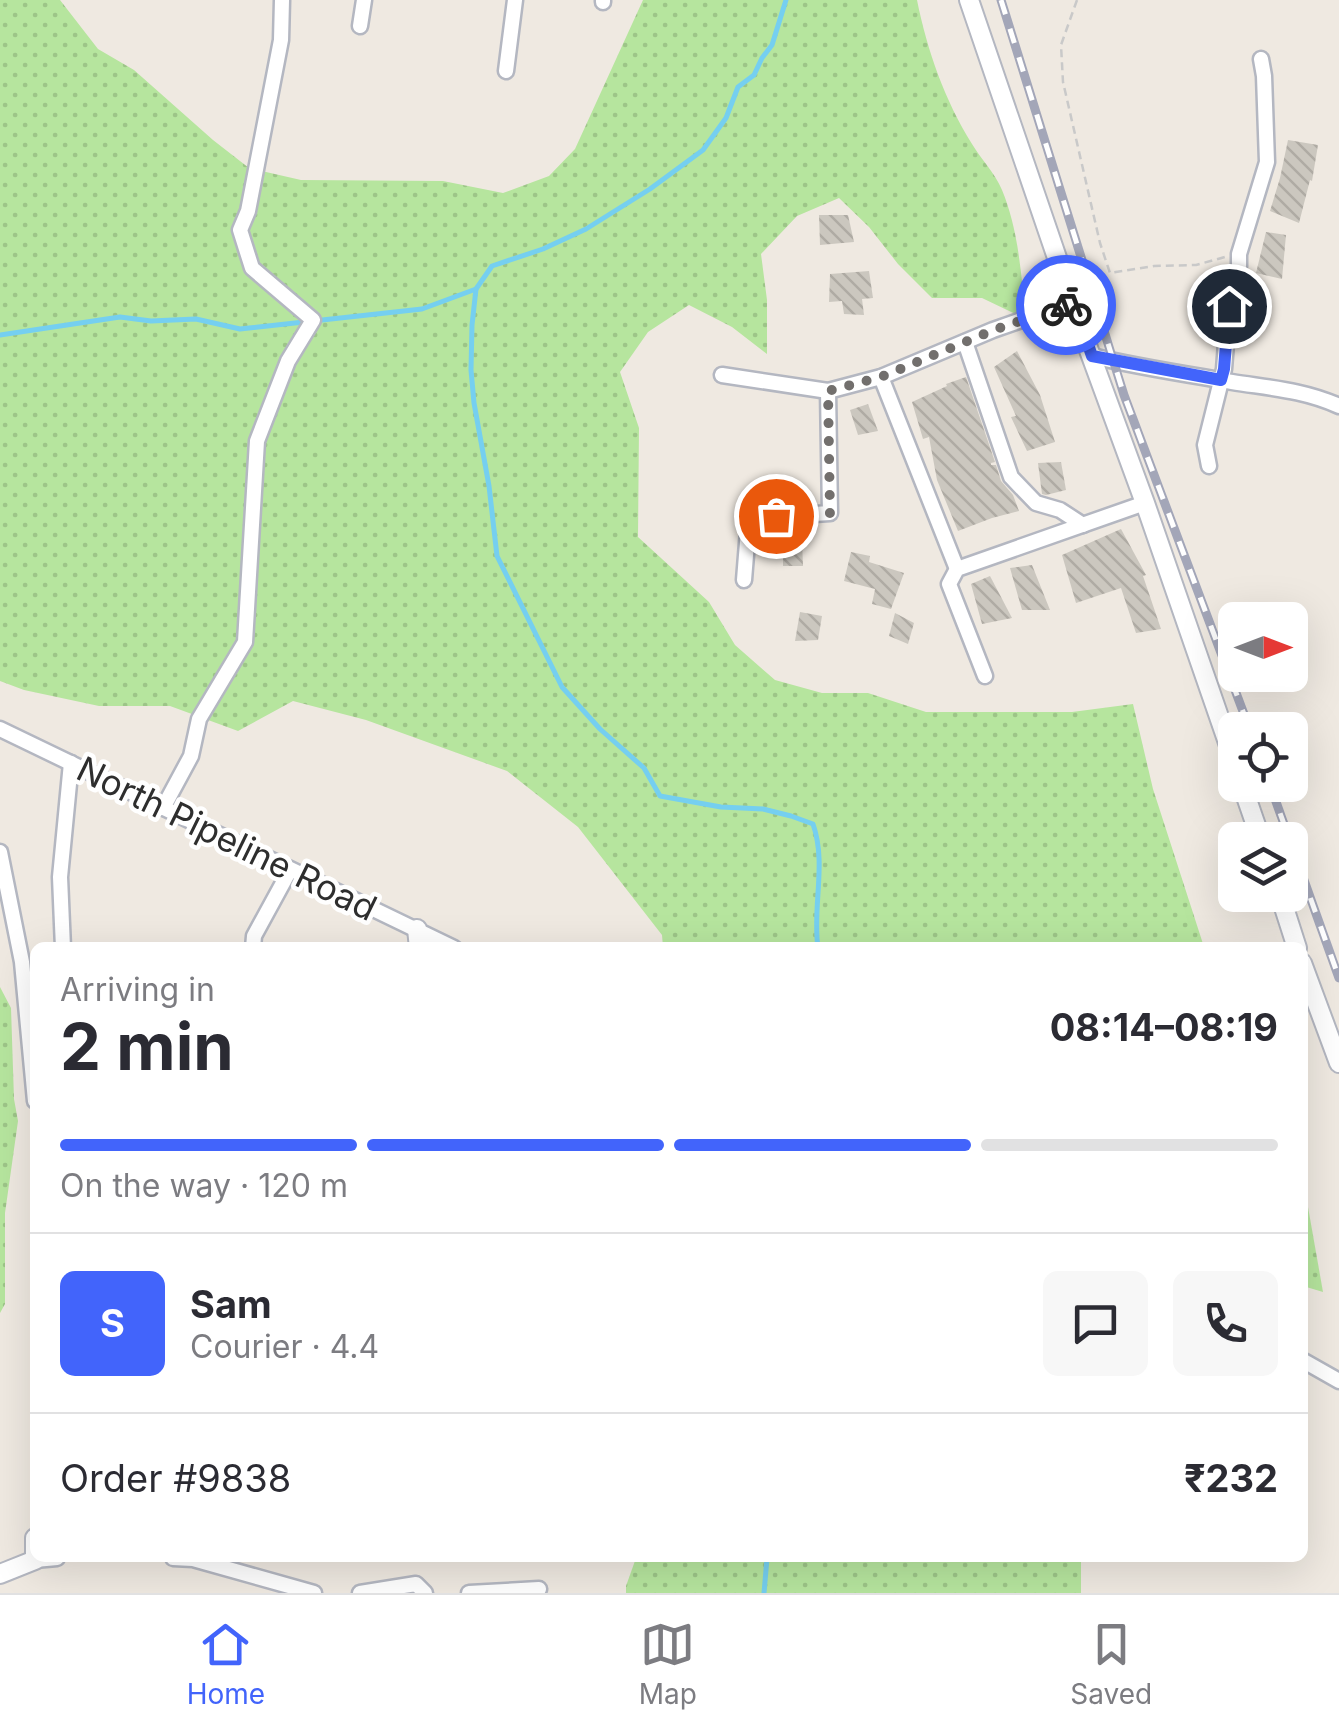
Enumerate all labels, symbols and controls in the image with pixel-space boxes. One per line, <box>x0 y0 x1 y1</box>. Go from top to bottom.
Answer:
courier <box>1016 255 1116 355</box>
pin <box>1187 264 1272 349</box>
icon: bike <box>1039 278 1094 333</box>
icon: home <box>1202 279 1257 334</box>
pin <box>734 474 819 559</box>
icon: bag <box>749 489 804 544</box>
north arrow <box>1218 602 1308 692</box>
map controls <box>1218 602 1308 912</box>
button: locate <box>1218 712 1308 802</box>
street label: North Pipeline Road <box>70 747 384 929</box>
button: layers <box>1218 822 1308 912</box>
text: Arriving in <box>60 970 215 1009</box>
text: 08:14–08:19 <box>1050 1004 1278 1050</box>
text: 2 min <box>60 1007 234 1086</box>
text: On the way · 120 m <box>60 1166 348 1205</box>
button: chat <box>1043 1271 1148 1376</box>
button: phone <box>1173 1271 1278 1376</box>
text: Sam <box>190 1281 272 1327</box>
text: S <box>100 1300 125 1346</box>
text: Courier · 4.4 <box>190 1327 379 1366</box>
text: Order #9838 <box>60 1455 291 1501</box>
text: ₹232 <box>1184 1455 1278 1501</box>
tab: Home <box>187 1617 265 1711</box>
tab: Map <box>639 1617 697 1711</box>
tab: Saved <box>1070 1617 1152 1711</box>

